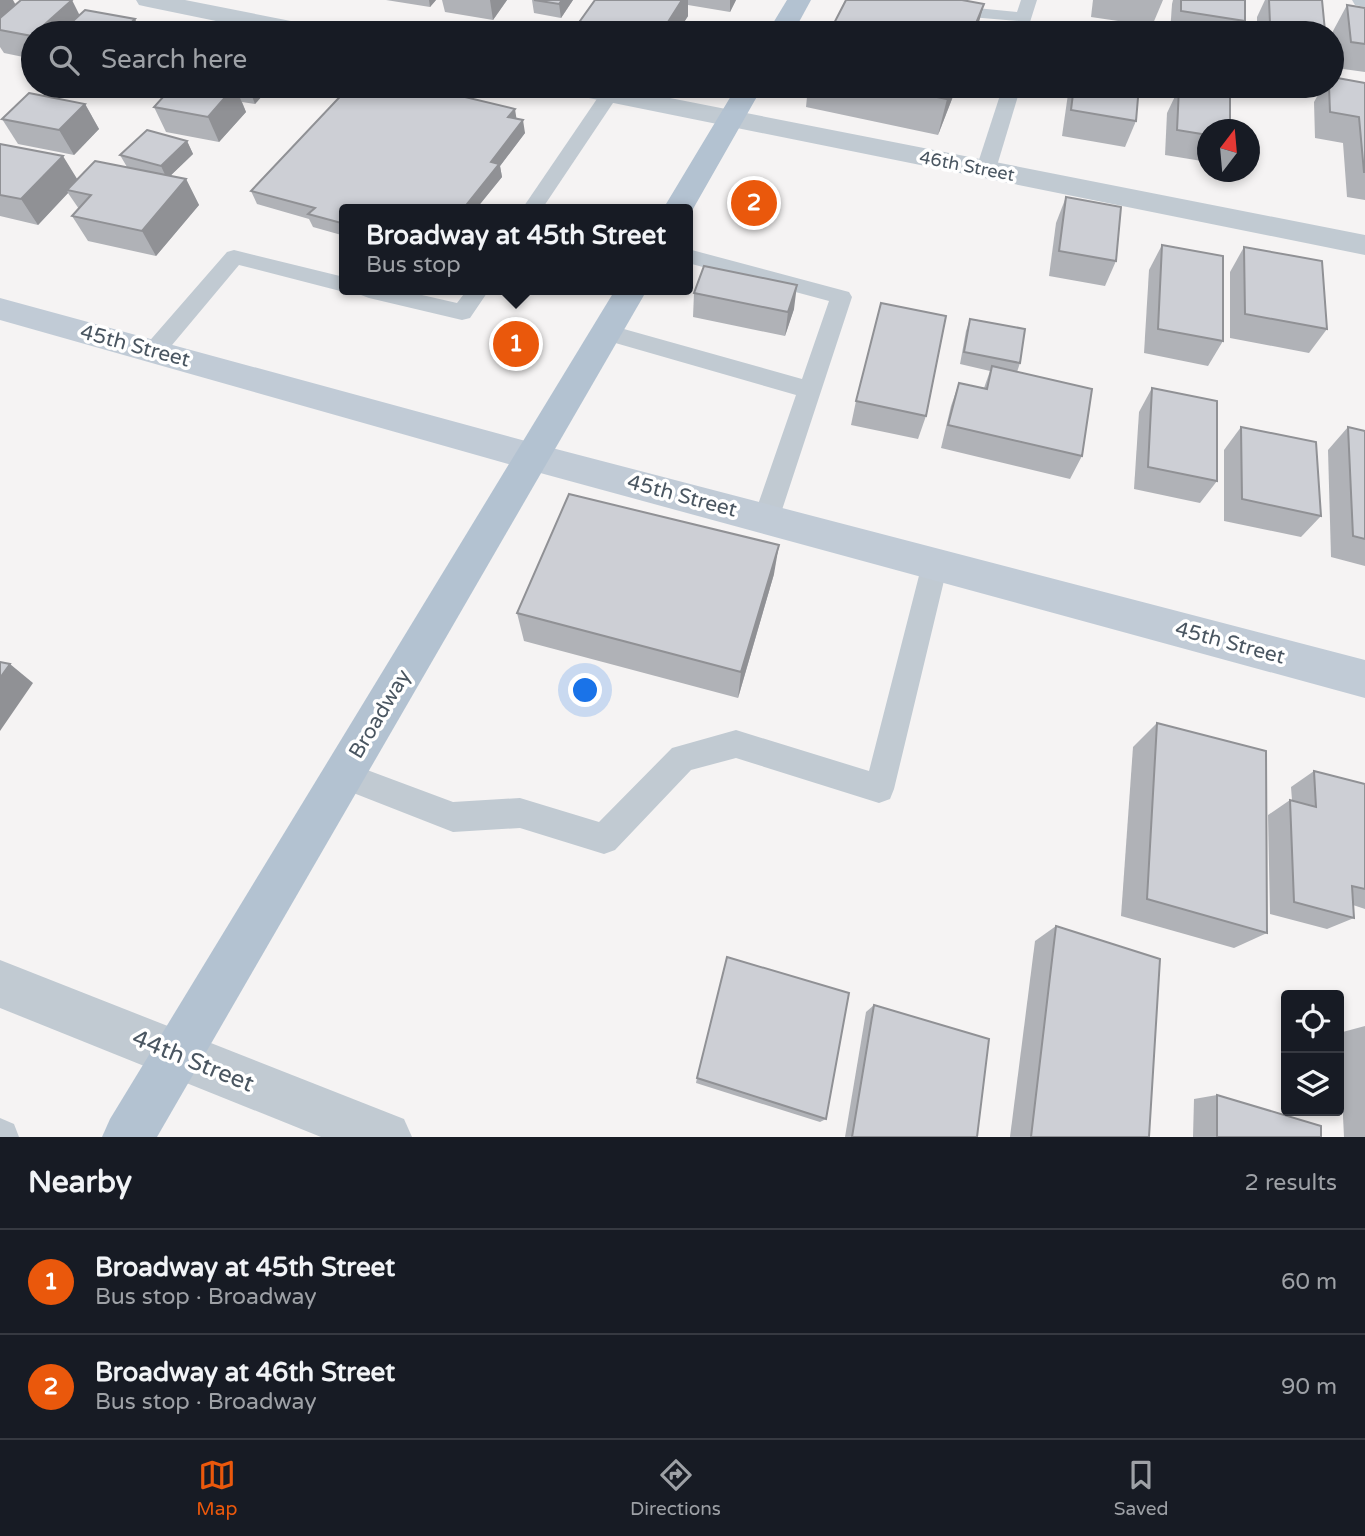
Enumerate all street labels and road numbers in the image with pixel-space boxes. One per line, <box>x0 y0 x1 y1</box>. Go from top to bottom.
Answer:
street label: 46th Street <box>917 146 1017 186</box>
street label: 45th Street <box>77 319 193 373</box>
street label: 45th Street <box>624 469 740 523</box>
street label: 45th Street <box>1172 616 1288 670</box>
street label: Broadway <box>344 665 416 763</box>
street label: 44th Street <box>128 1023 258 1099</box>

